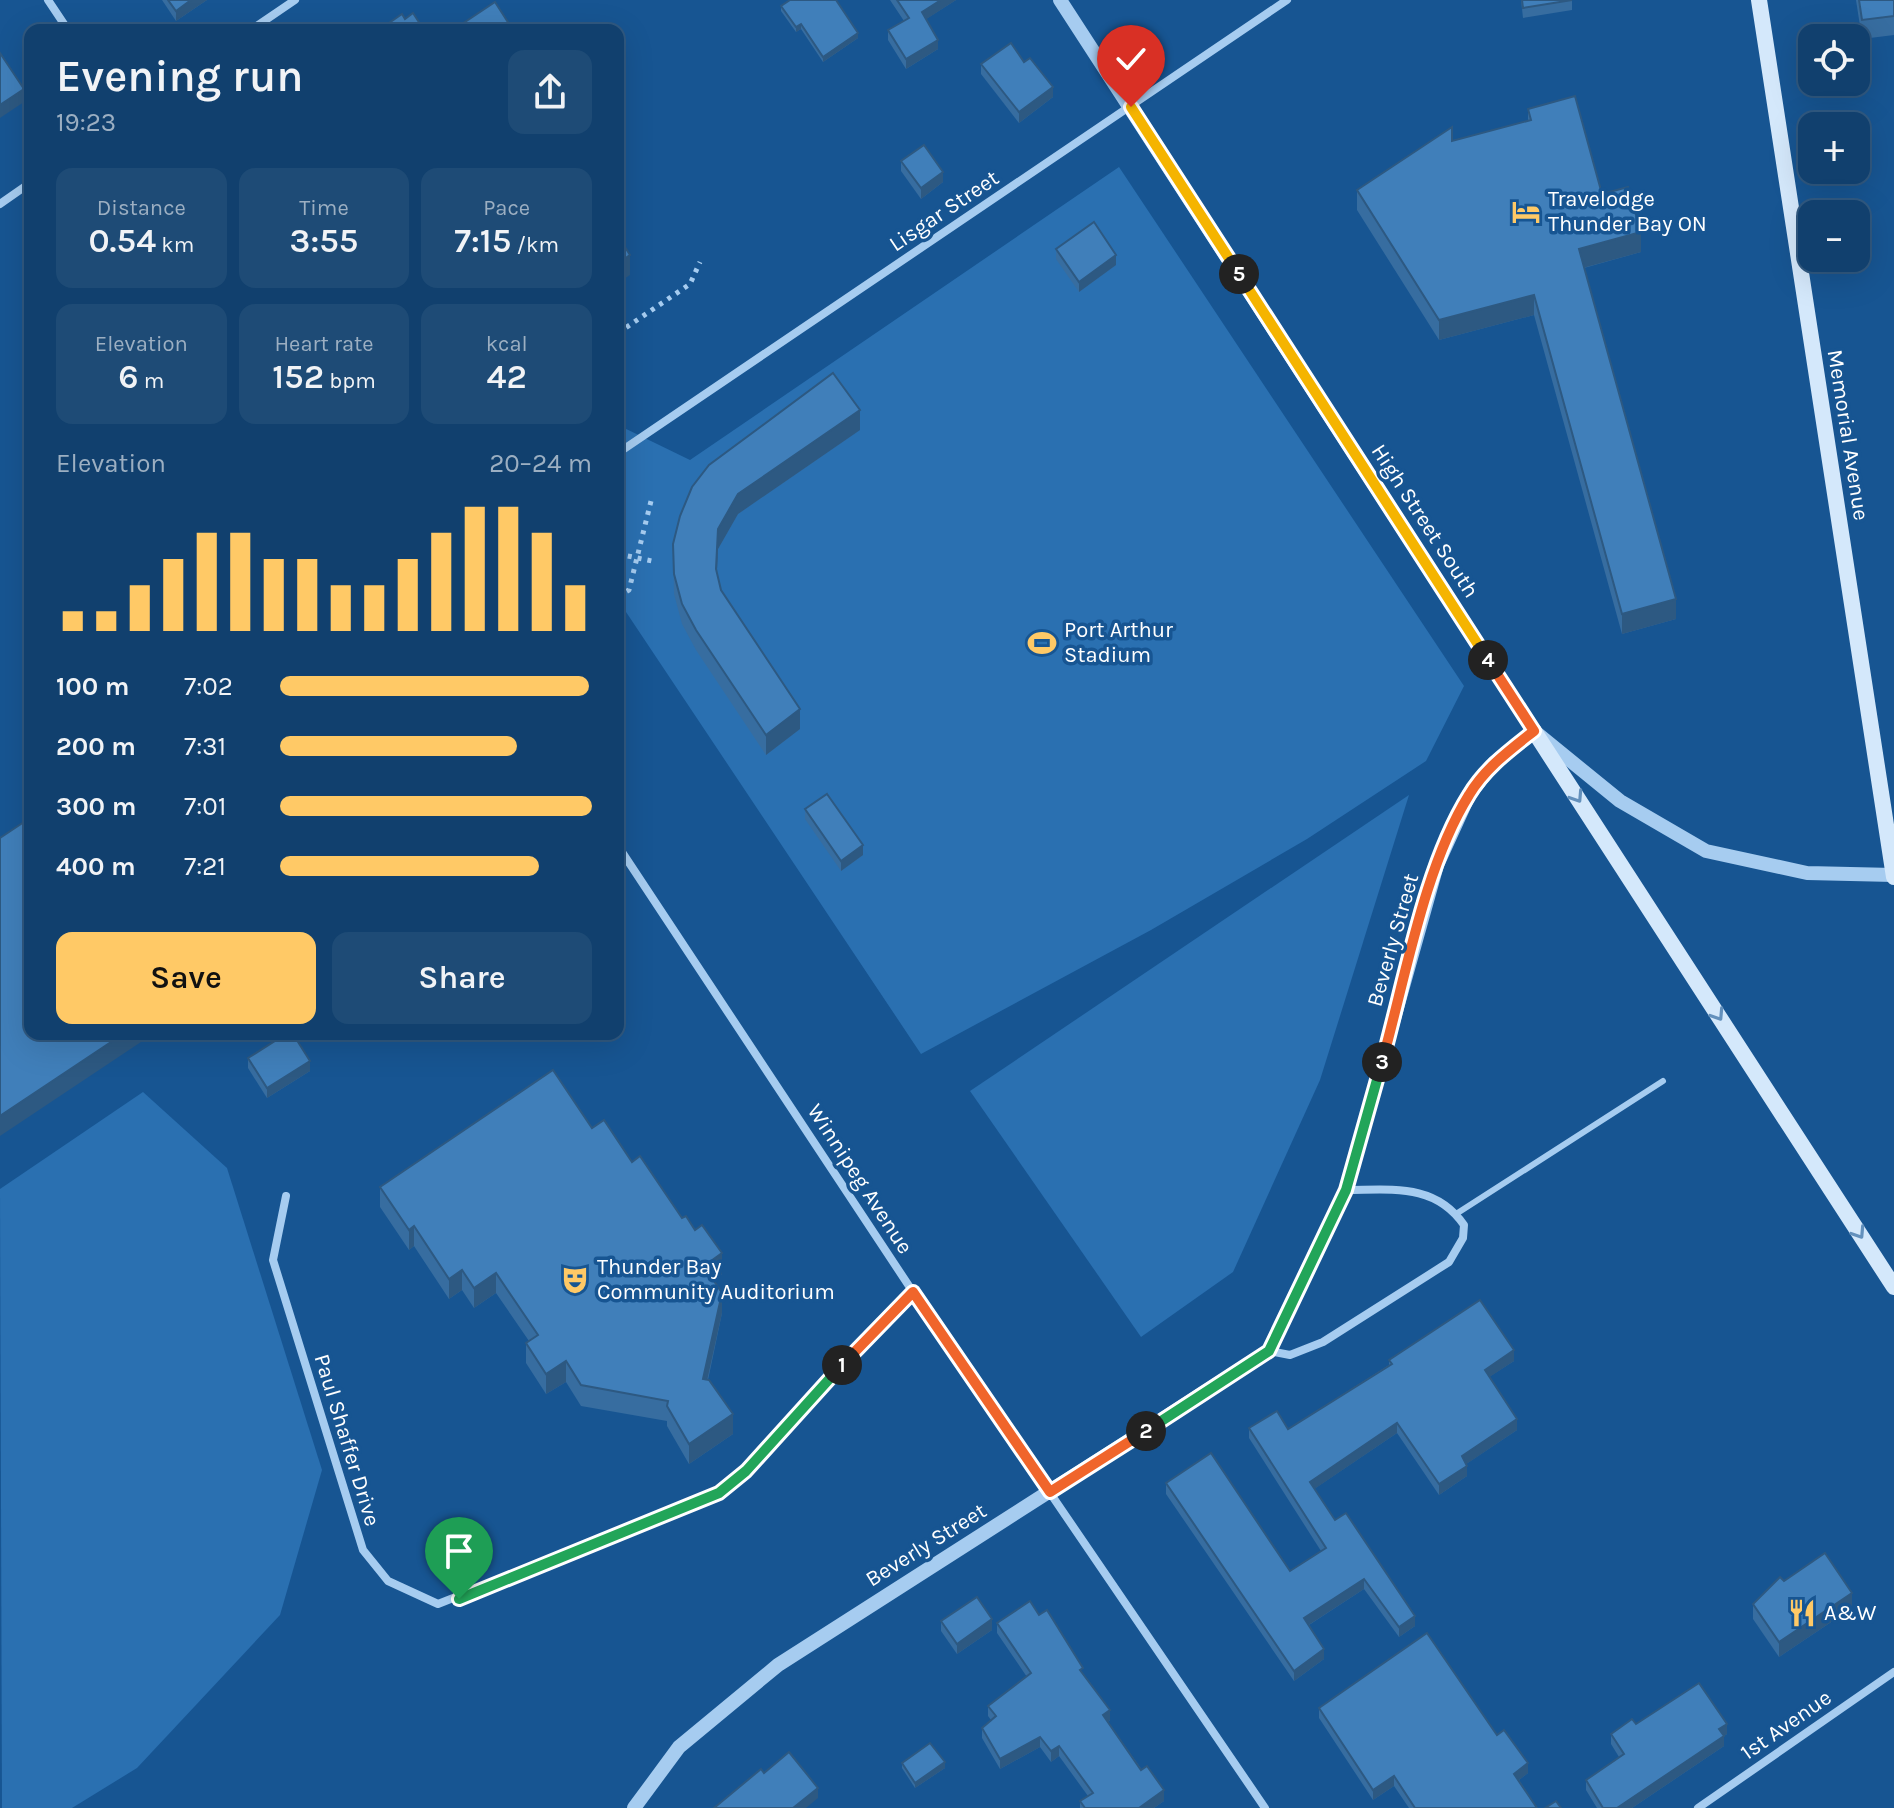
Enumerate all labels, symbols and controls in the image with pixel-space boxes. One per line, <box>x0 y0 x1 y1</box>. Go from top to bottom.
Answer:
map controls <box>1798 24 1870 272</box>
button: locate <box>1798 24 1870 96</box>
pin <box>1097 25 1165 107</box>
icon: check <box>1109 37 1153 81</box>
button: share <box>508 50 592 134</box>
text: Evening run <box>56 51 303 102</box>
text: 19:23 <box>56 107 116 138</box>
button: + <box>1798 112 1870 184</box>
street label: Lisgar Street <box>884 165 1004 257</box>
place label: Travelodge Thunder Bay ON <box>1548 186 1707 237</box>
text: Distance <box>97 195 186 221</box>
text: Time <box>299 195 349 221</box>
text: Pace <box>483 195 530 221</box>
hotel icon: Travelodge Thunder Bay ON <box>1511 197 1541 227</box>
button: − <box>1798 200 1870 272</box>
text: 0.54 <box>88 221 156 261</box>
text: 3:55 <box>290 221 358 261</box>
text: 7:15 <box>454 221 511 261</box>
text: km <box>156 232 194 258</box>
text: /km <box>511 232 559 258</box>
pin: 5 <box>1219 254 1259 294</box>
text: 5 <box>1233 261 1245 287</box>
text: Elevation <box>95 331 188 357</box>
text: Heart rate <box>274 331 374 357</box>
text: kcal <box>486 331 528 357</box>
street label: Memorial Avenue <box>1822 348 1874 522</box>
text: 6 <box>118 357 139 397</box>
text: 152 <box>272 357 324 397</box>
text: 42 <box>487 357 527 397</box>
text: m <box>139 368 164 394</box>
text: bpm <box>324 368 376 394</box>
street label: High Street South <box>1366 439 1484 603</box>
text: Elevation <box>56 448 166 479</box>
text: 20–24 m <box>489 448 592 479</box>
place label: Port Arthur Stadium <box>1064 617 1173 668</box>
sports icon: Port Arthur Stadium <box>1027 628 1057 658</box>
pin: 4 <box>1468 640 1508 680</box>
text: 4 <box>1481 647 1495 673</box>
text: 100 m <box>56 671 129 702</box>
text: 7:02 <box>184 671 233 702</box>
text: 200 m <box>56 731 136 762</box>
text: 7:31 <box>184 731 226 762</box>
one-way arrow <box>1567 788 1582 802</box>
text: 300 m <box>56 791 136 822</box>
text: 7:01 <box>184 791 226 822</box>
text: 400 m <box>56 851 136 882</box>
text: 7:21 <box>184 851 226 882</box>
street label: Beverly Street <box>1362 870 1424 1010</box>
button: Save <box>56 932 316 1024</box>
button: Share <box>332 932 592 1024</box>
one-way arrow <box>1708 1006 1723 1021</box>
pin: 3 <box>1362 1042 1402 1082</box>
text: 3 <box>1375 1049 1389 1075</box>
street label: Winnipeg Avenue <box>802 1099 918 1259</box>
one-way arrow <box>1849 1224 1864 1239</box>
place label: Thunder Bay Community Auditorium <box>597 1254 835 1305</box>
theatre icon: Thunder Bay Community Auditorium <box>560 1265 590 1295</box>
pin: 1 <box>822 1345 862 1385</box>
street label: Paul Shaffer Drive <box>308 1351 386 1529</box>
text: 1 <box>838 1352 846 1378</box>
pin: 2 <box>1126 1411 1166 1451</box>
text: 2 <box>1139 1418 1153 1444</box>
street label: Beverly Street <box>861 1498 991 1592</box>
pin <box>425 1517 493 1599</box>
icon: arrive <box>437 1529 481 1573</box>
restaurant icon: A&W <box>1787 1598 1817 1628</box>
place label: A&W <box>1824 1600 1877 1626</box>
street label: 1st Avenue <box>1736 1684 1836 1766</box>

